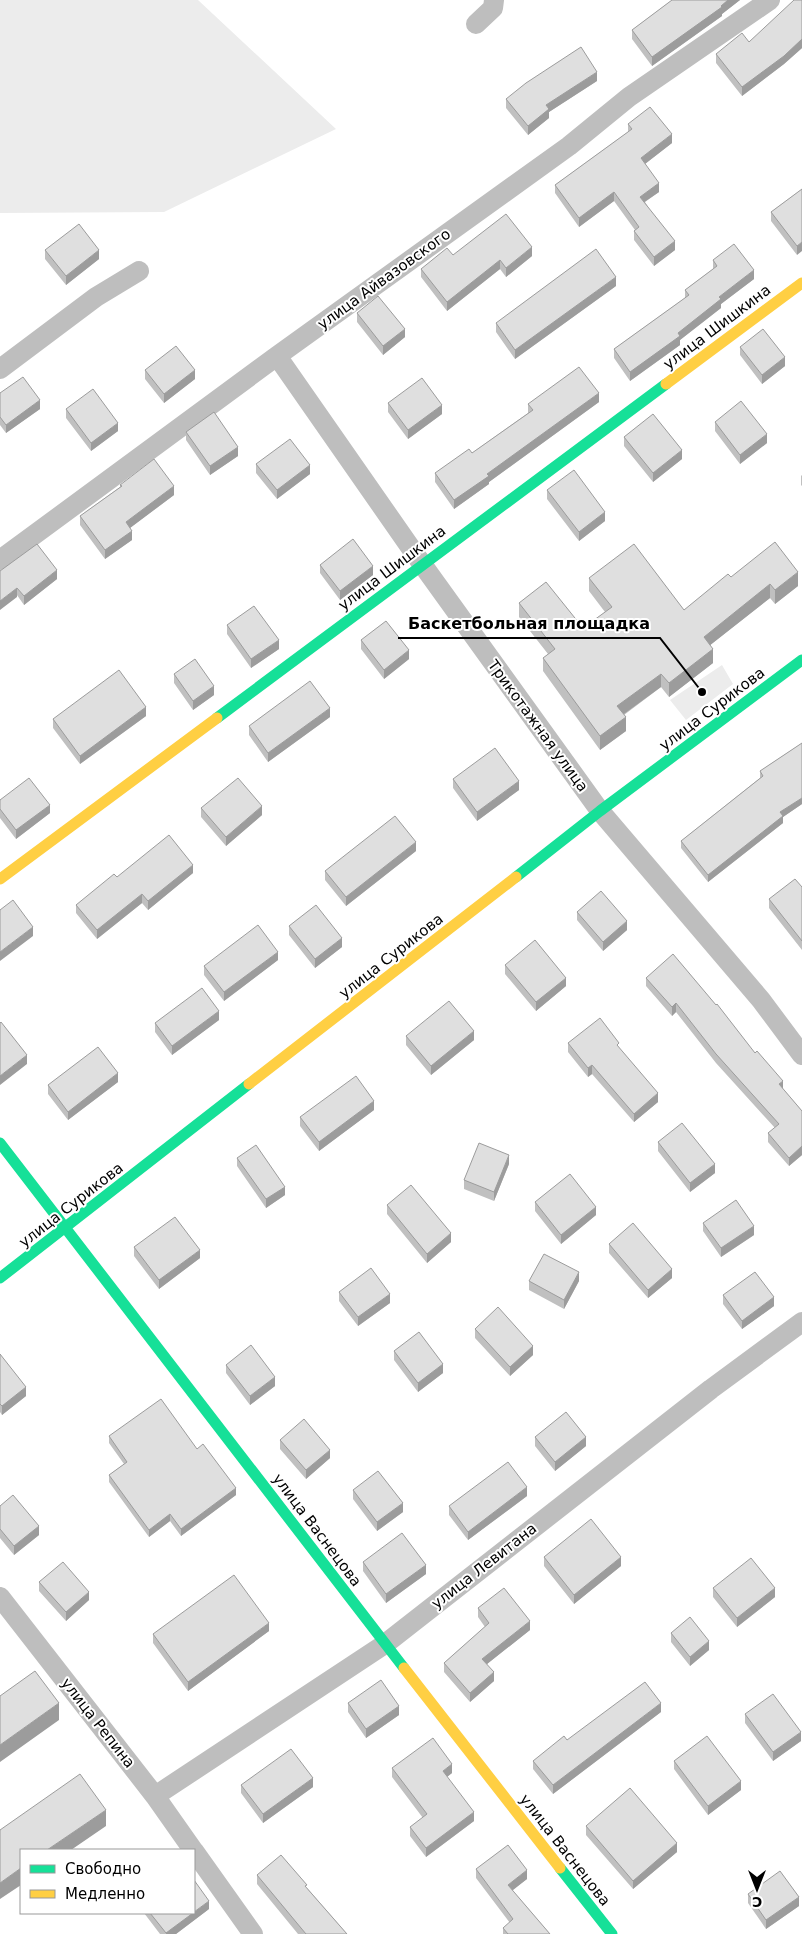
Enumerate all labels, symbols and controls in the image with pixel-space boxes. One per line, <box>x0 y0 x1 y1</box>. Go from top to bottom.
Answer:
street label: улица Айвазовского <box>314 225 454 333</box>
street label: улица Шишкина <box>660 281 774 373</box>
street label: улица Шишкина <box>335 522 449 614</box>
callout: Баскетбольная площадка <box>398 607 660 638</box>
text: Баскетбольная площадка <box>408 614 650 633</box>
street label: Трикотажная улица <box>484 656 592 795</box>
street label: улица Сурикова <box>656 664 768 754</box>
street label: улица Сурикова <box>335 910 447 1002</box>
street label: улица Сурикова <box>15 1159 127 1251</box>
street label: улица Васнецова <box>269 1470 365 1590</box>
street label: улица Левитана <box>428 1519 540 1613</box>
street label: улица Репина <box>57 1674 139 1772</box>
street label: улица Васнецова <box>516 1791 614 1909</box>
legend <box>20 1849 195 1914</box>
text: Свободно <box>65 1860 141 1878</box>
north arrow <box>732 1864 782 1914</box>
text: Медленно <box>65 1885 145 1903</box>
text: С <box>752 1894 762 1910</box>

